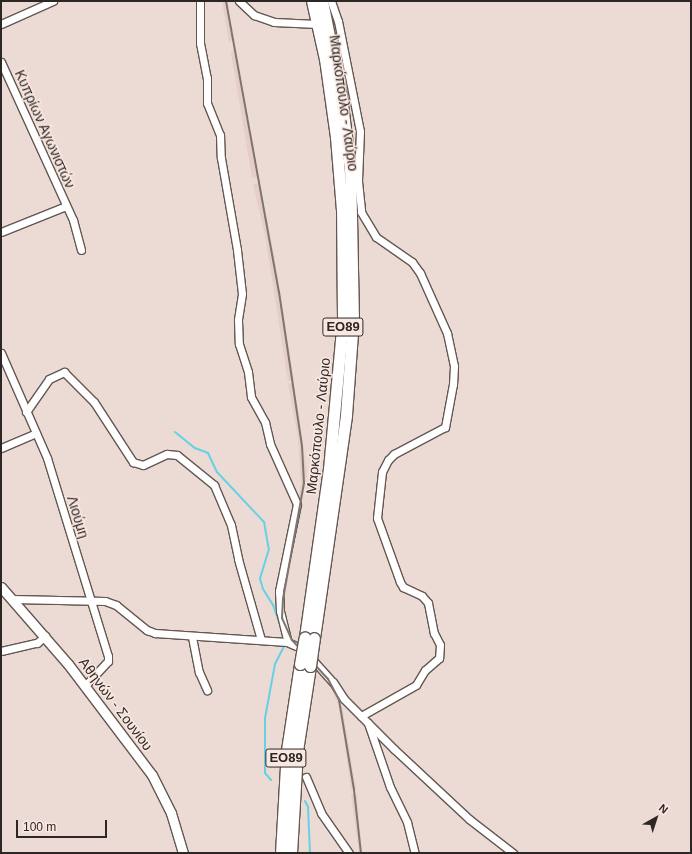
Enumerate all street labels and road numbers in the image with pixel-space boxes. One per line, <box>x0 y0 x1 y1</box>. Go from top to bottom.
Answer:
street label: Μαρκόπουλο - Λαύριο <box>326 33 362 173</box>
street label: Κυπρίων Αγωνιστών <box>11 67 79 191</box>
road number: ΕΟ89 <box>322 316 364 338</box>
street label: Μαρκόπουλο - Λαύριο <box>302 356 334 496</box>
street label: Λιούμη <box>64 494 92 540</box>
street label: Αθηνών - Σουνίου <box>76 654 156 754</box>
road number: ΕΟ89 <box>265 747 307 769</box>

